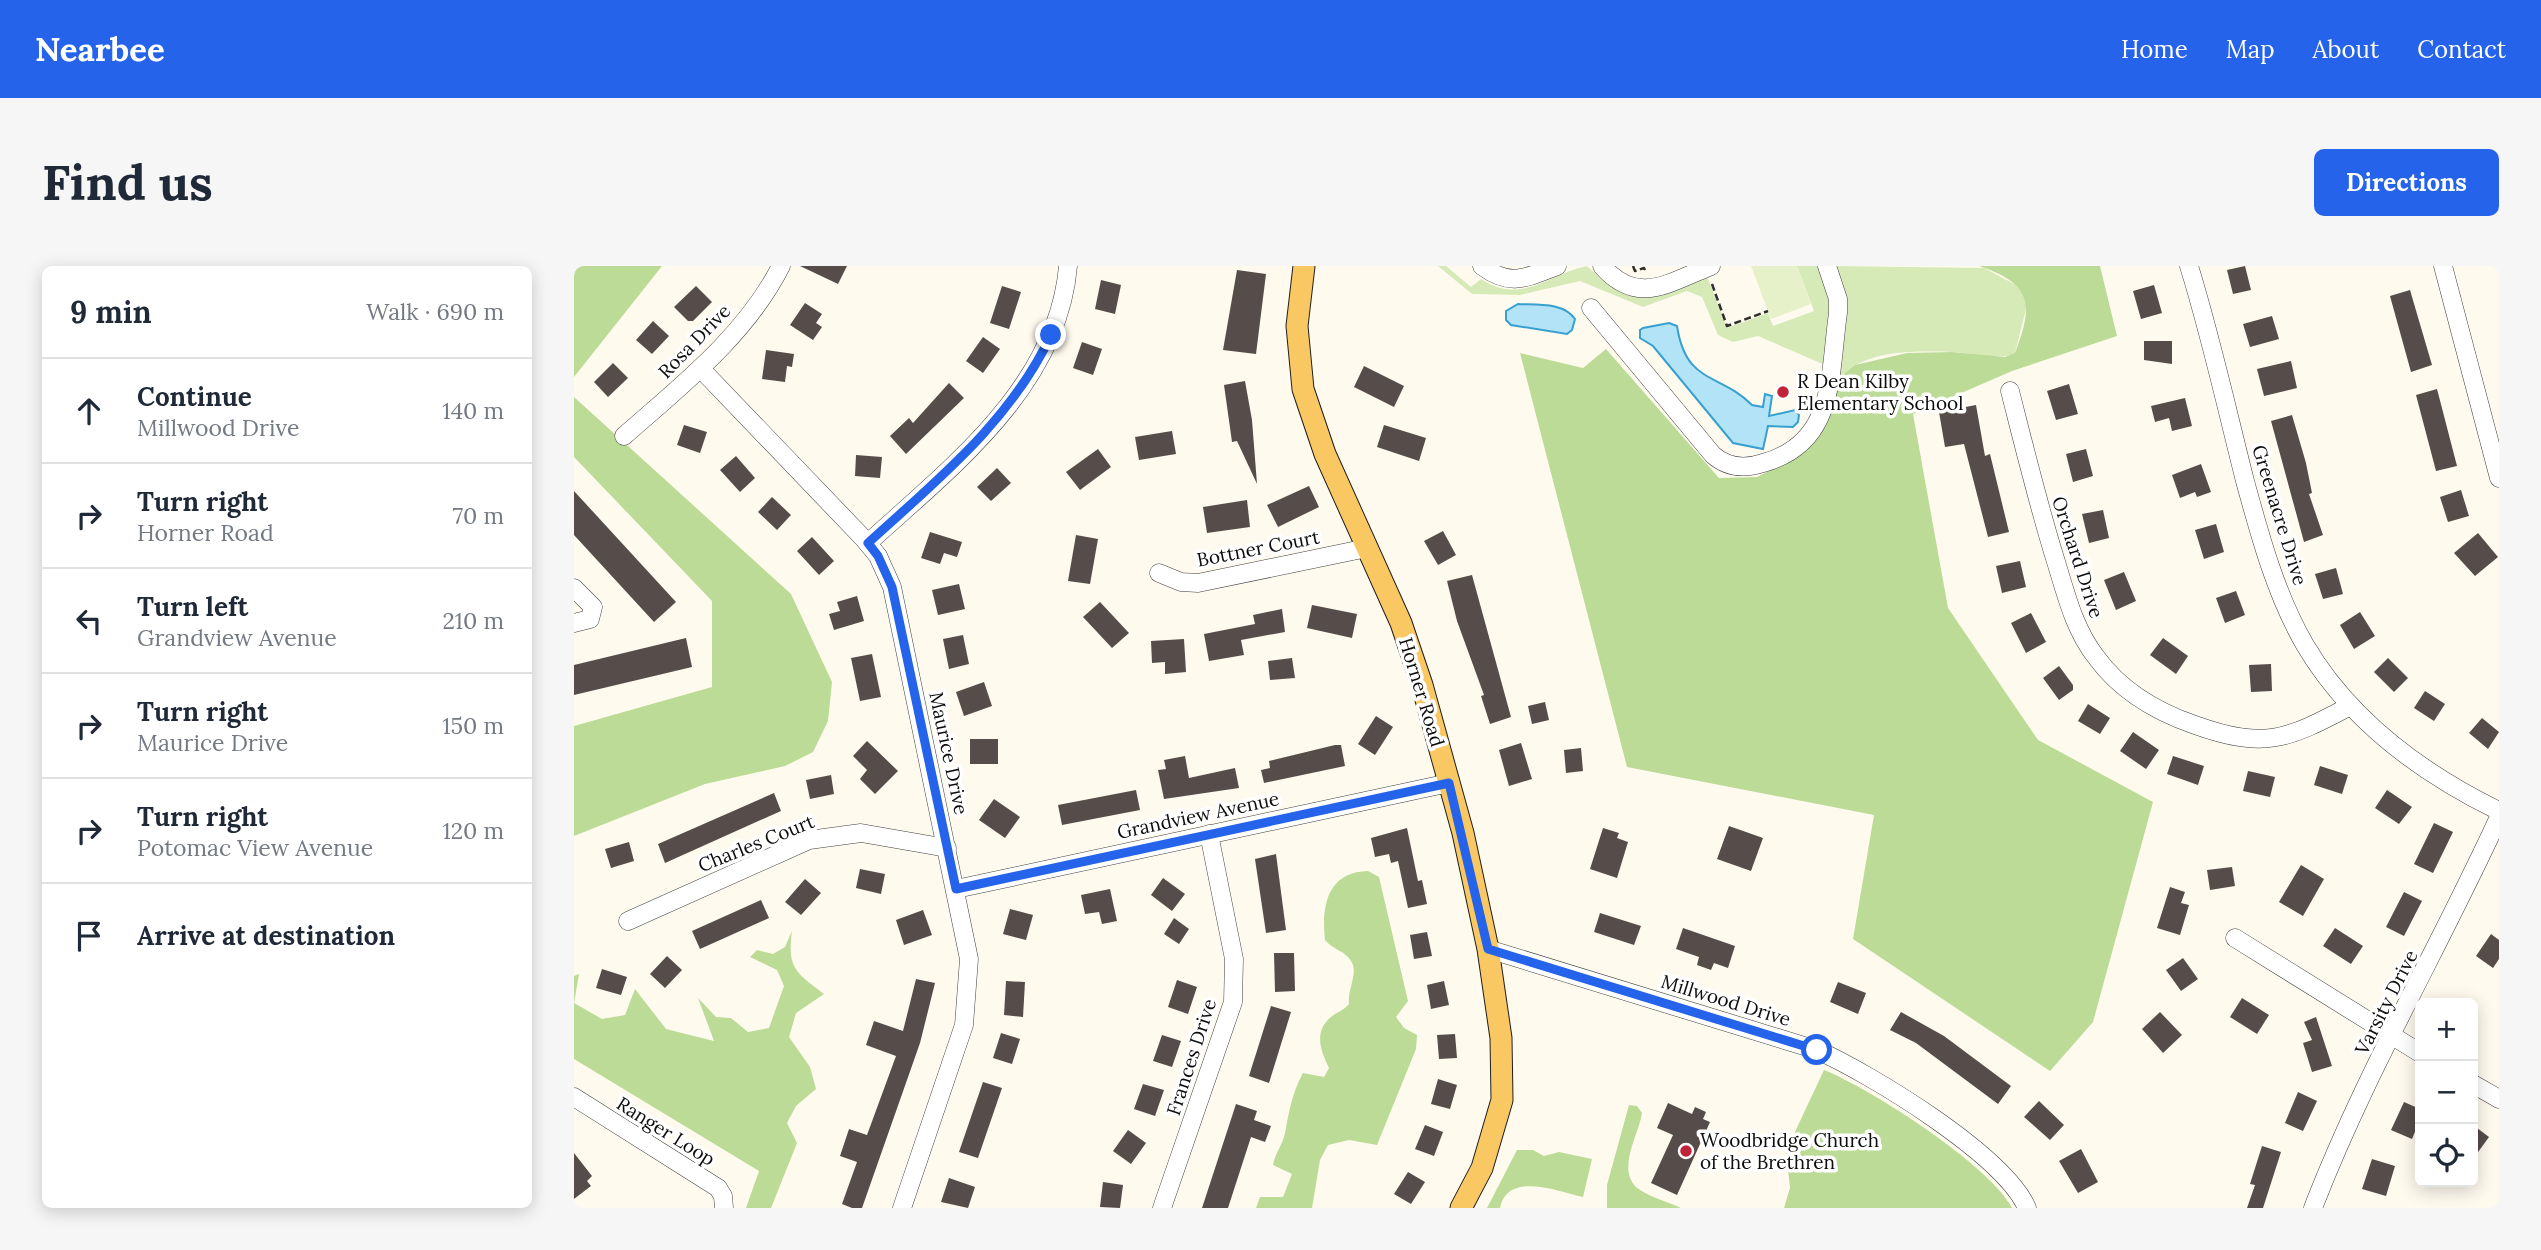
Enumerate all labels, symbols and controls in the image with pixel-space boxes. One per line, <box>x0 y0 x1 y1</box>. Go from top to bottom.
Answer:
text: Nearbee <box>35 28 165 70</box>
text: Home <box>2121 34 2188 65</box>
text: Map <box>2226 34 2275 65</box>
text: About <box>2313 34 2379 65</box>
text: Contact <box>2417 34 2506 65</box>
button: Directions <box>2314 149 2499 216</box>
text: Find us <box>42 151 213 213</box>
text: 9 min <box>70 293 152 331</box>
text: Walk · 690 m <box>366 297 504 326</box>
street label: Rosa Drive <box>653 299 735 383</box>
route end <box>1035 319 1066 350</box>
place label: R Dean Kilby Elementary School <box>1797 369 1963 415</box>
text: Continue <box>137 380 252 413</box>
marker: R Dean Kilby Elementary School <box>1775 384 1791 400</box>
icon: ahead <box>70 392 108 430</box>
text: 140 m <box>442 396 504 425</box>
text: Millwood Drive <box>137 413 299 442</box>
street label: Greenacre Drive <box>2247 442 2313 588</box>
text: Turn right <box>137 485 268 518</box>
street label: Orchard Drive <box>2047 493 2109 621</box>
icon: right <box>70 497 108 535</box>
text: 70 m <box>453 501 504 530</box>
text: Horner Road <box>137 518 274 547</box>
street label: Bottner Court <box>1195 524 1322 572</box>
text: Turn left <box>137 590 248 623</box>
icon: left <box>70 602 108 640</box>
text: 210 m <box>442 606 504 635</box>
text: Grandview Avenue <box>137 623 337 652</box>
street label: Horner Road <box>1394 635 1450 749</box>
street label: Maurice Drive <box>924 689 974 817</box>
text: Turn right <box>137 695 268 728</box>
icon: right <box>70 707 108 745</box>
text: 150 m <box>442 711 504 740</box>
text: Maurice Drive <box>137 728 288 757</box>
street label: Grandview Avenue <box>1115 786 1281 844</box>
text: Turn right <box>137 800 268 833</box>
street label: Charles Court <box>694 809 818 877</box>
icon: right <box>70 812 108 850</box>
text: 120 m <box>442 816 504 845</box>
text: Potomac View Avenue <box>137 833 373 862</box>
icon: arrive <box>70 917 108 955</box>
text: Arrive at destination <box>137 919 395 952</box>
street label: Varsity Drive <box>2349 946 2423 1059</box>
street label: Millwood Drive <box>1658 969 1794 1031</box>
street label: Frances Drive <box>1161 996 1221 1118</box>
map controls <box>2415 998 2478 1187</box>
button: + <box>2415 998 2478 1061</box>
route start <box>1801 1034 1832 1065</box>
button: − <box>2415 1061 2478 1124</box>
street label: Ranger Loop <box>612 1091 720 1171</box>
button: locate <box>2415 1124 2478 1187</box>
place label: Woodbridge Church of the Brethren <box>1700 1128 1879 1174</box>
marker: Woodbridge Church of the Brethren <box>1678 1143 1694 1159</box>

